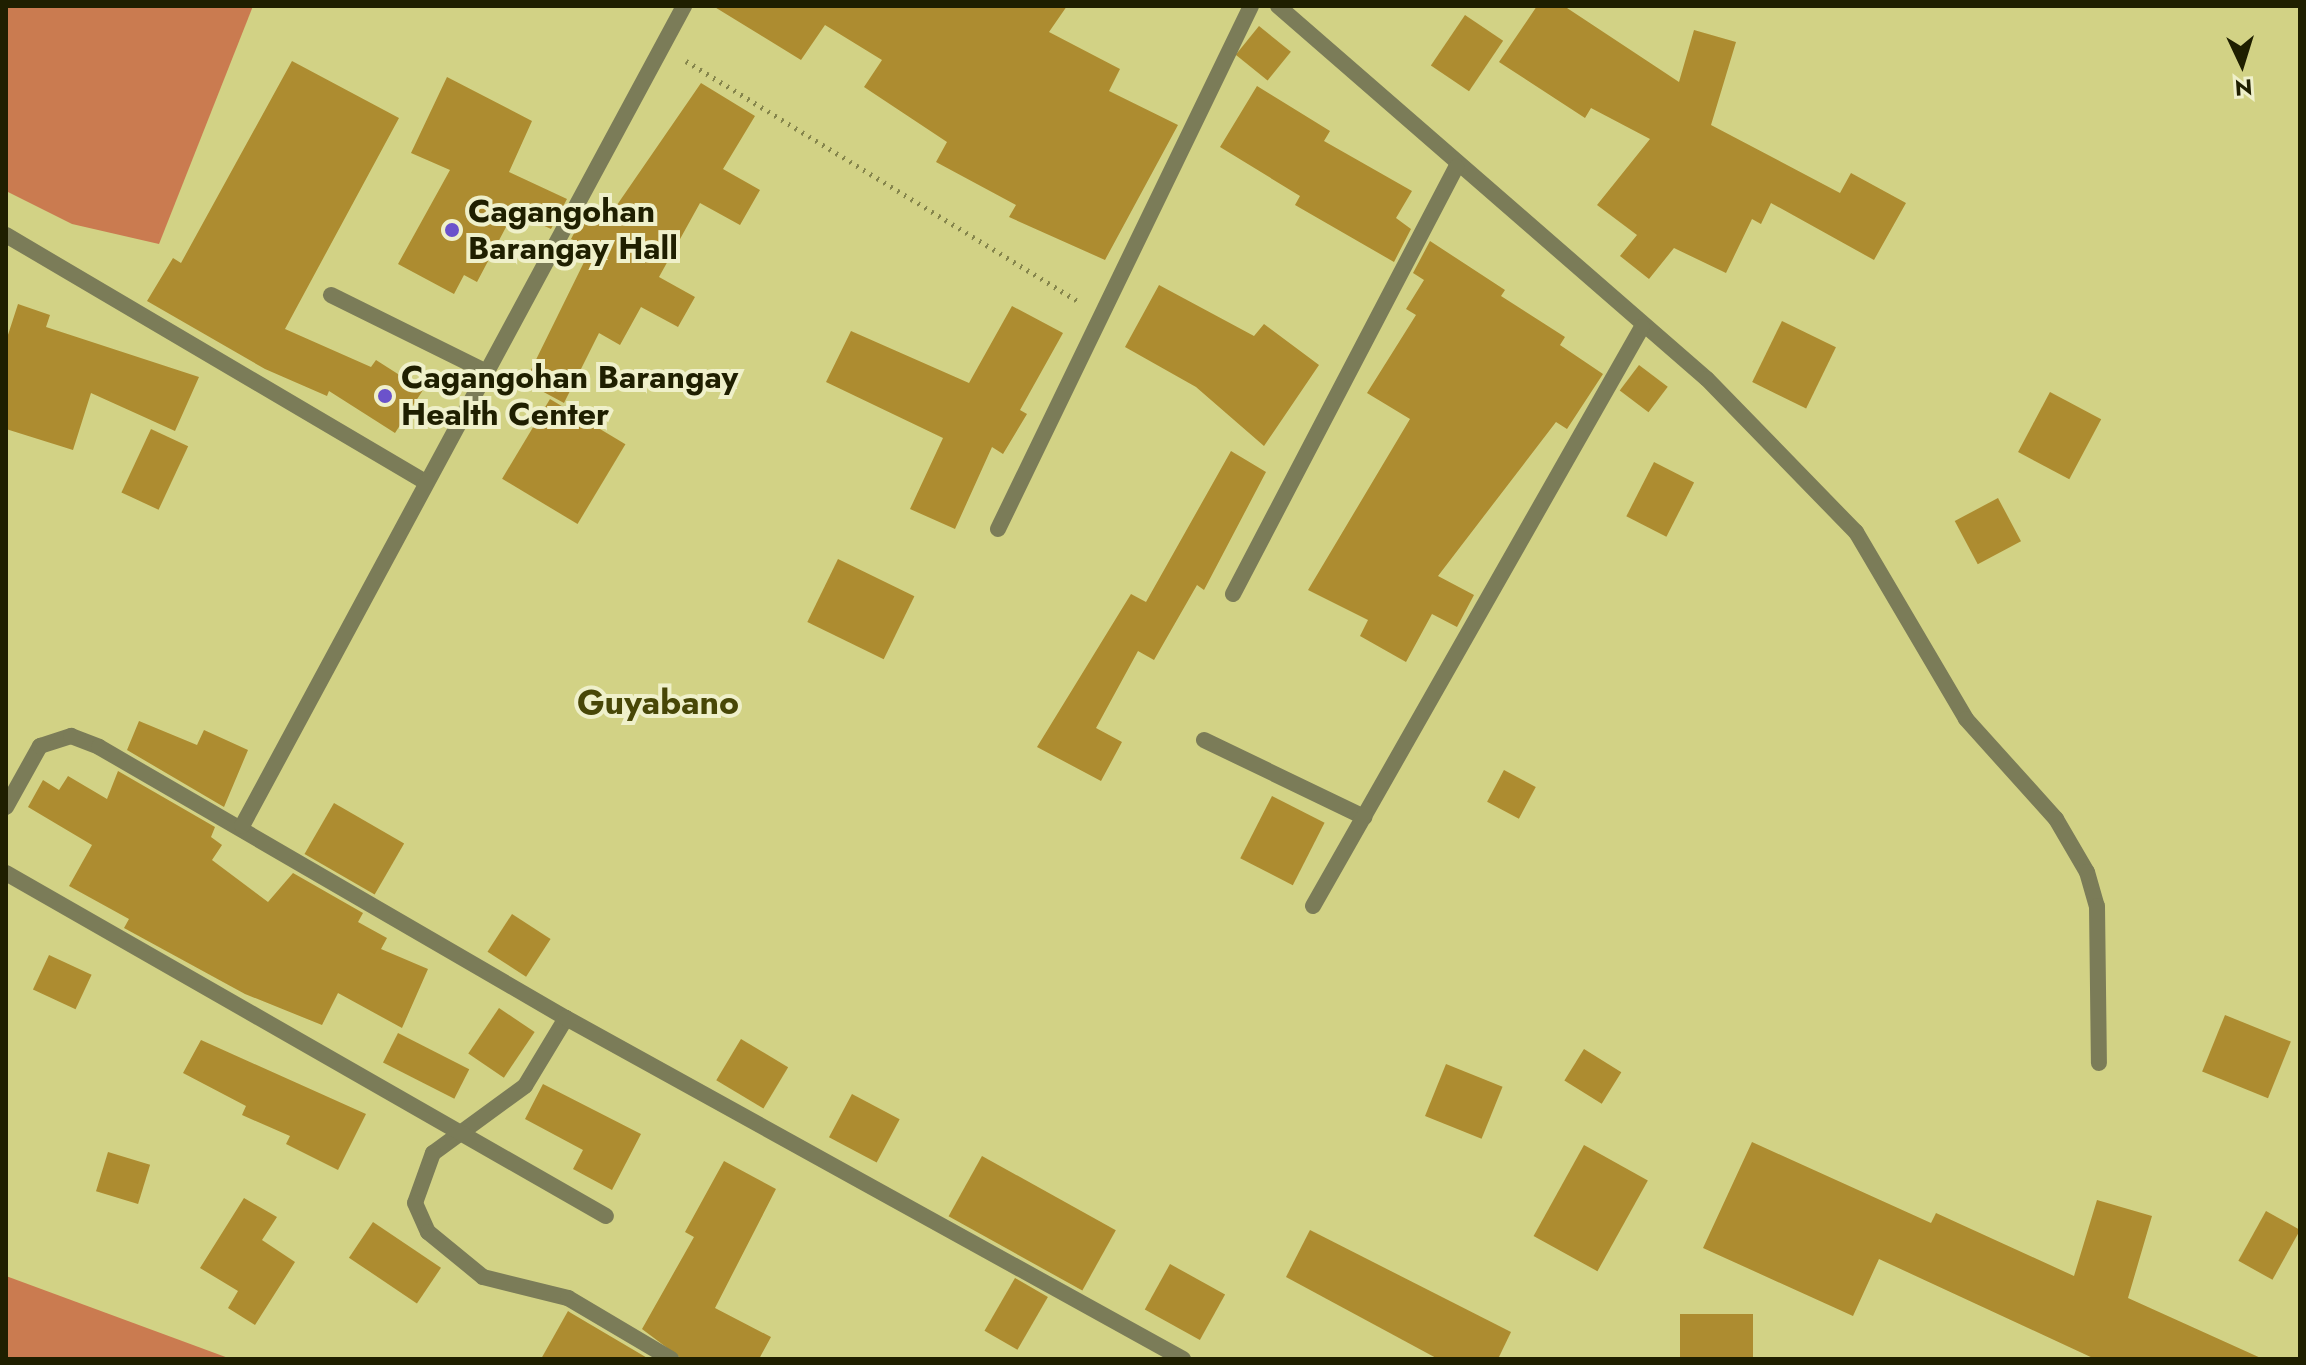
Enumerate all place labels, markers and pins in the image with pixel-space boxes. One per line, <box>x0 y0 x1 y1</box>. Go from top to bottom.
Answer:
place label: Cagangohan Barangay Hall <box>468 193 678 268</box>
marker: Cagangohan Barangay Hall <box>443 221 461 239</box>
place label: Cagangohan Barangay Health Center <box>401 359 738 434</box>
marker: Cagangohan Barangay Health Center <box>376 387 394 405</box>

